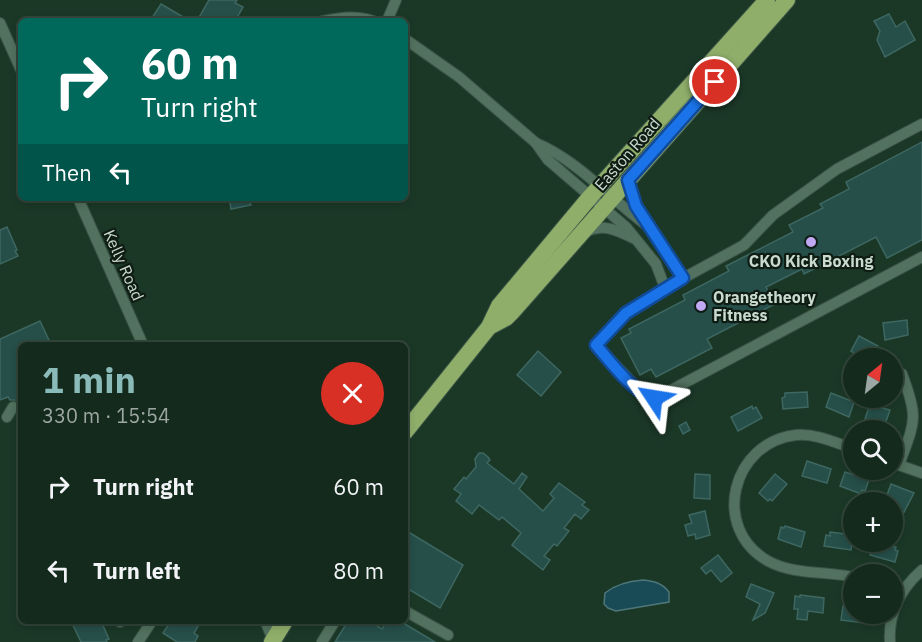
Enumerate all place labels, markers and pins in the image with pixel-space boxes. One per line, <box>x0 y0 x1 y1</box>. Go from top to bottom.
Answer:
pin <box>689 56 740 107</box>
marker: CKO Kick Boxing <box>804 235 818 249</box>
place label: CKO Kick Boxing <box>749 251 873 271</box>
place label: Orangetheory Fitness <box>713 287 816 325</box>
marker: Orangetheory Fitness <box>694 299 708 313</box>

